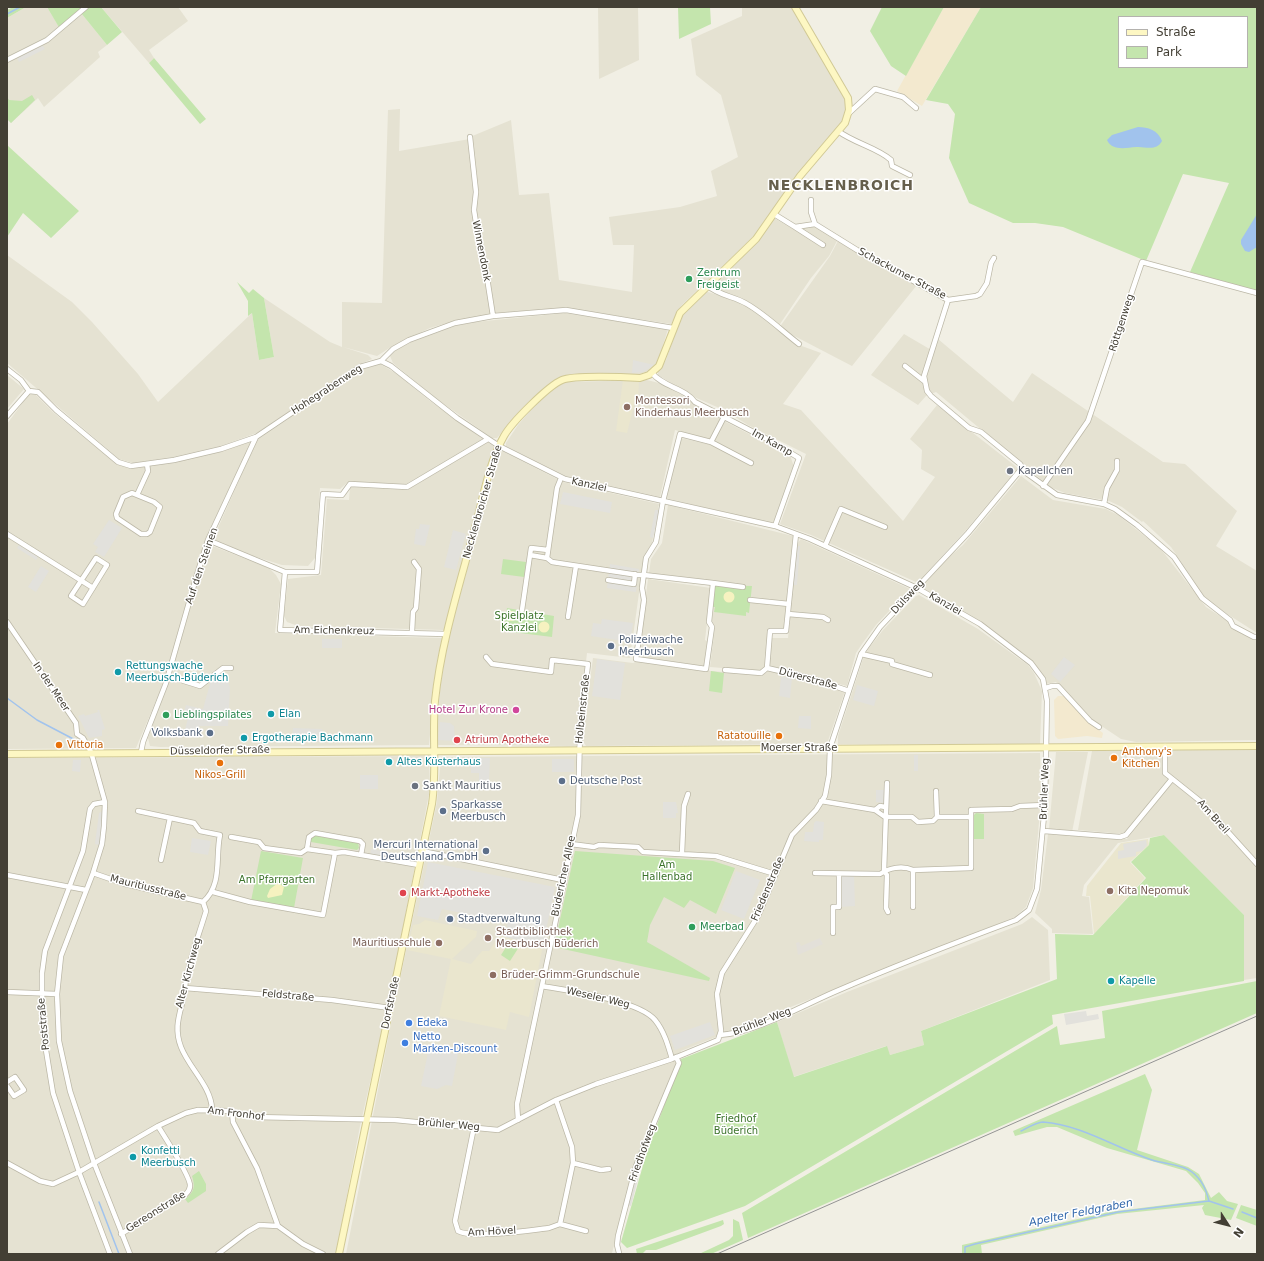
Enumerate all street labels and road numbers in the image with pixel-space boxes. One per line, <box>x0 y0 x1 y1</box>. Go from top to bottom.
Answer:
street label: Winnendonk <box>469 219 493 283</box>
street label: Schackumer Straße <box>856 246 948 302</box>
street label: Röttgenweg <box>1107 293 1137 353</box>
street label: Hohegrabenweg <box>289 363 365 417</box>
street label: Im Kamp <box>750 427 794 459</box>
street label: Necklenbroicher Straße <box>461 444 505 560</box>
street label: Kanzlei <box>570 475 608 495</box>
street label: Auf den Steinen <box>183 526 221 606</box>
street label: Dülsweg <box>889 577 927 617</box>
street label: Kanzlei <box>926 590 964 618</box>
street label: Am Eichenkreuz <box>294 624 374 638</box>
street label: In der Meer <box>30 660 72 714</box>
street label: Dürerstraße <box>777 665 839 693</box>
street label: Holbeinstraße <box>573 674 593 744</box>
street label: Moerser Straße <box>761 742 837 754</box>
street label: Düsseldorfer Straße <box>170 744 270 758</box>
street label: Brühler Weg <box>1038 758 1052 820</box>
street label: Am Breil <box>1194 797 1232 837</box>
street label: Büdericher Allee <box>550 834 578 918</box>
street label: Friedenstraße <box>749 855 787 923</box>
street label: Mauritiusstraße <box>109 873 187 903</box>
street label: Alter Kirchweg <box>174 936 204 1010</box>
street label: Dorfstraße <box>380 976 402 1030</box>
street label: Weseler Weg <box>565 985 631 1011</box>
street label: Feldstraße <box>261 988 315 1004</box>
street label: Poststraße <box>36 997 52 1051</box>
street label: Brühler Weg <box>731 1005 793 1039</box>
street label: Am Fronhof <box>207 1105 265 1123</box>
street label: Brühler Weg <box>418 1116 480 1134</box>
street label: Friedhofweg <box>627 1122 659 1184</box>
street label: Gereonstraße <box>124 1189 188 1235</box>
street label: Am Hövel <box>468 1225 516 1239</box>

